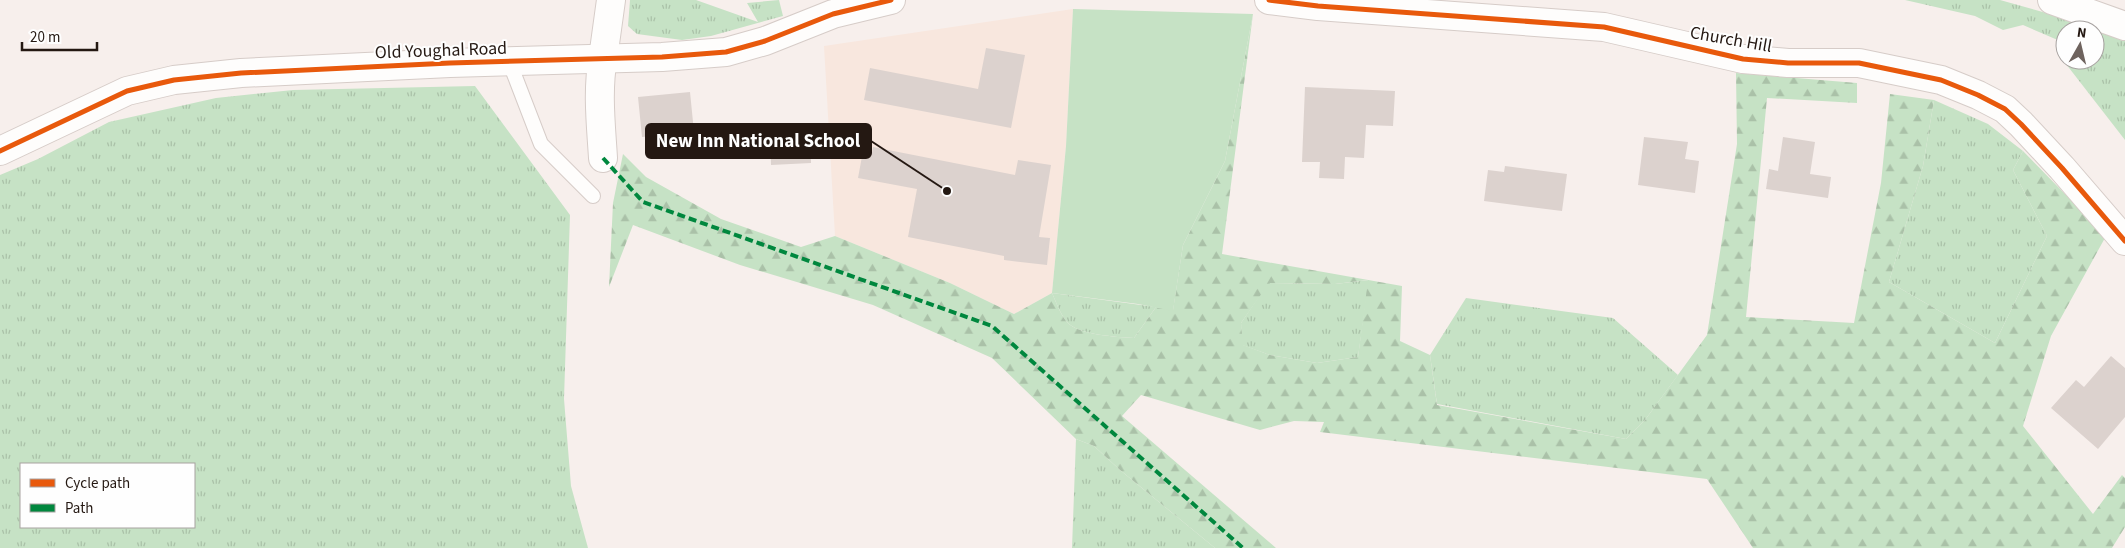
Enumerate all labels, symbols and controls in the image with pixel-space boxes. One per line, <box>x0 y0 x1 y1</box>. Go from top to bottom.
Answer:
scale bar <box>22 20 98 52</box>
street label: Church Hill <box>1688 20 1774 59</box>
north arrow <box>2055 20 2105 70</box>
text: N <box>2076 23 2088 44</box>
text: 20 m <box>30 27 60 48</box>
street label: Old Youghal Road <box>374 36 508 65</box>
callout: New Inn National School <box>646 124 871 158</box>
text: New Inn National School <box>656 128 861 155</box>
legend <box>20 463 195 528</box>
text: Cycle path <box>65 473 130 494</box>
text: Path <box>65 498 93 519</box>

